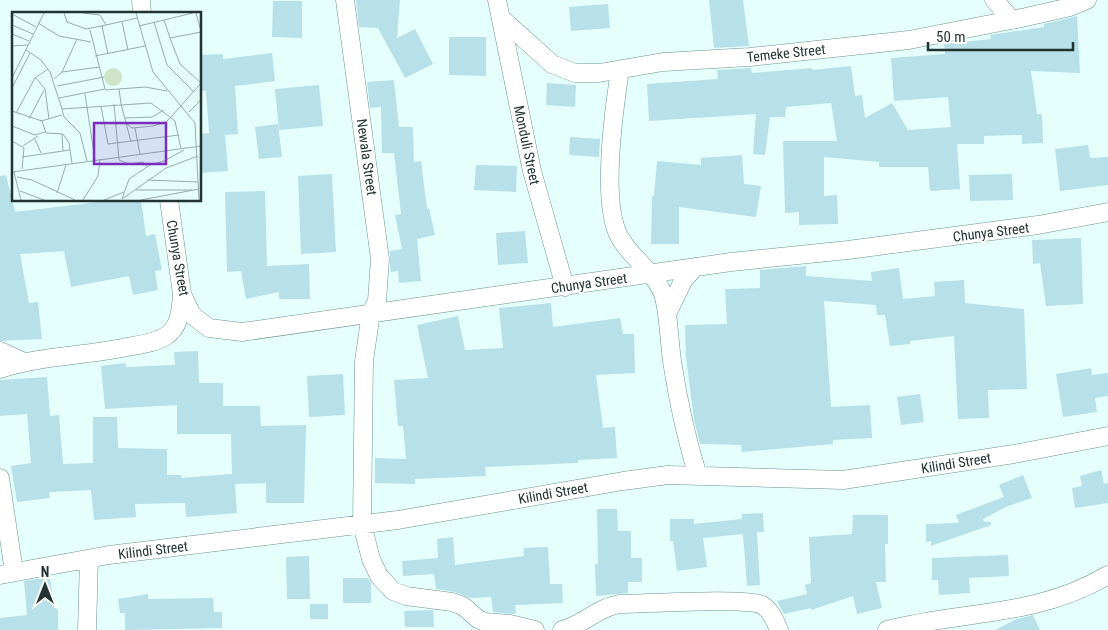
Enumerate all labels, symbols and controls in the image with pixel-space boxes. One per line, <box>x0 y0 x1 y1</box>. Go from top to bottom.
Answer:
inset map <box>12 12 201 201</box>
scale bar <box>928 20 1073 52</box>
text: 50 m <box>936 28 966 46</box>
street label: Temeke Street <box>746 41 826 65</box>
street label: Monduli Street <box>511 104 543 186</box>
street label: Newala Street <box>354 118 380 196</box>
street label: Chunya Street <box>163 219 193 297</box>
street label: Chunya Street <box>952 219 1030 245</box>
street label: Chunya Street <box>550 270 628 296</box>
street label: Kilindi Street <box>920 450 992 476</box>
street label: Kilindi Street <box>517 479 589 507</box>
street label: Kilindi Street <box>117 538 189 562</box>
north arrow <box>20 560 70 610</box>
text: N <box>41 564 49 580</box>

